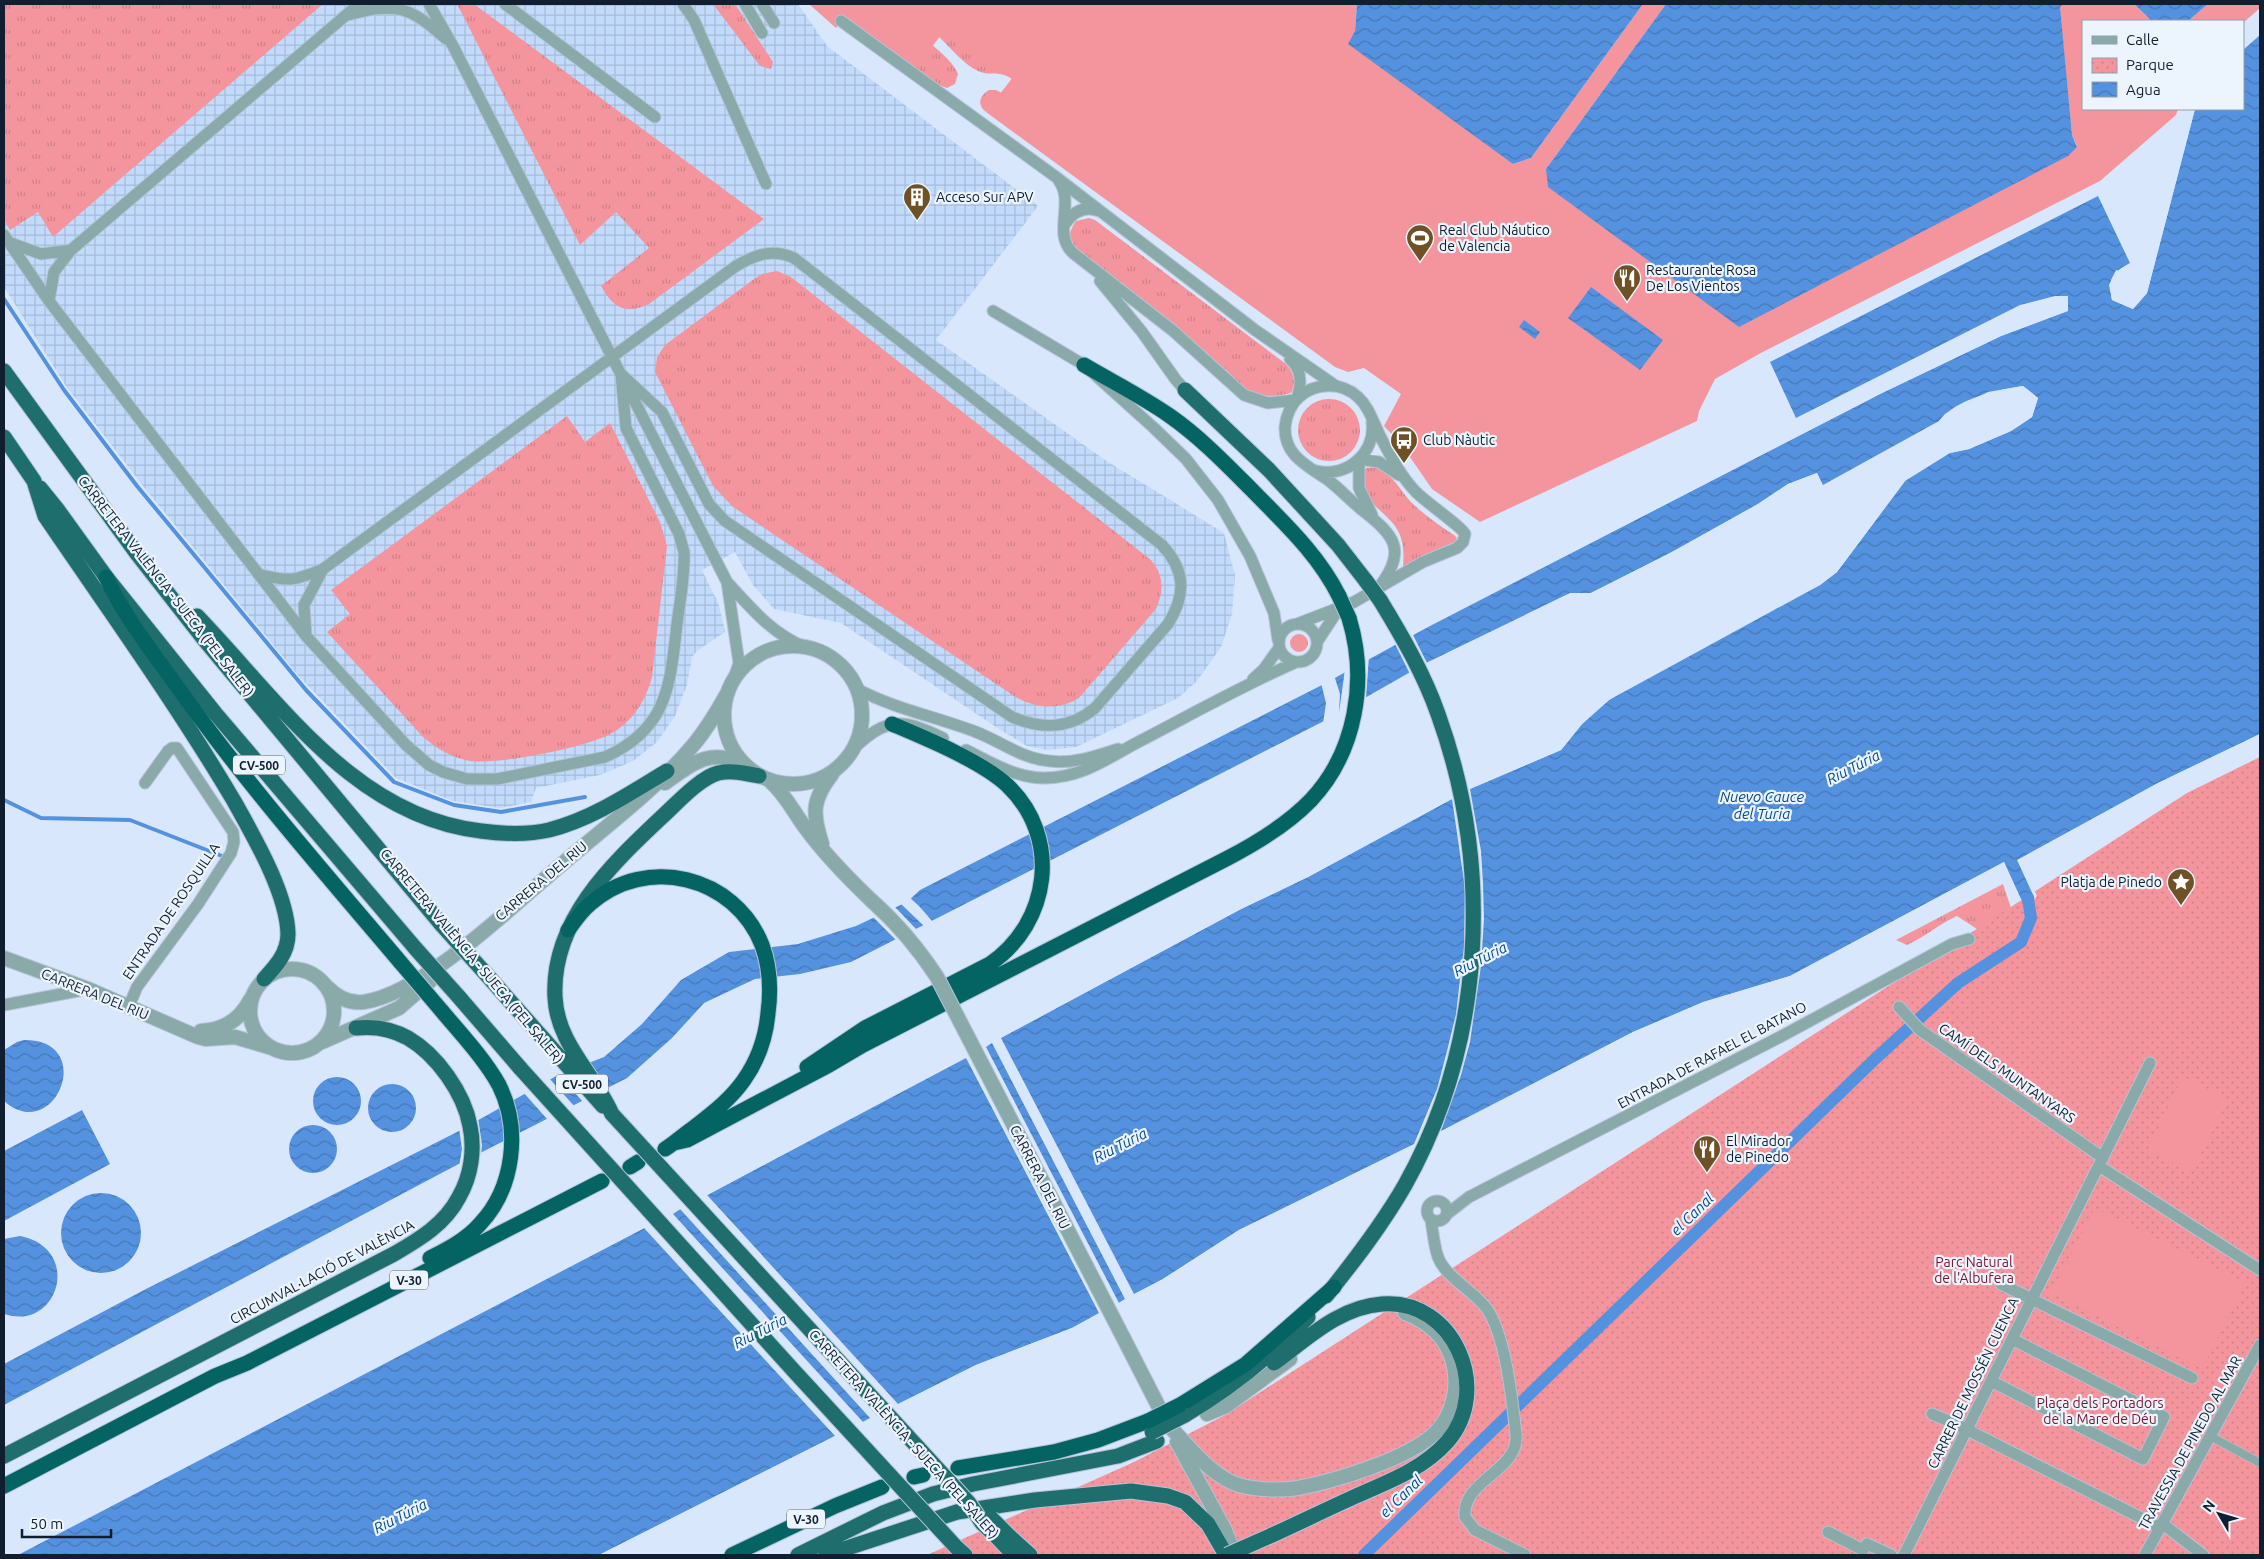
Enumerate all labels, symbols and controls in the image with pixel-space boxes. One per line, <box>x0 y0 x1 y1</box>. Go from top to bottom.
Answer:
legend <box>2082 20 2244 110</box>
text: Calle <box>2126 31 2159 48</box>
text: Parque <box>2126 56 2174 73</box>
text: Agua <box>2126 81 2161 98</box>
building icon: Acceso Sur APV <box>902 182 932 221</box>
place label: Acceso Sur APV <box>936 189 1034 205</box>
place label: Real Club Náutico de Valencia <box>1439 222 1550 254</box>
sports icon: Real Club Náutico de Valencia <box>1405 223 1435 262</box>
place label: Restaurante Rosa De Los Vientos <box>1646 262 1756 294</box>
restaurant icon: Restaurante Rosa De Los Vientos <box>1612 263 1642 302</box>
bus stop icon: Club Nàutic <box>1389 425 1419 464</box>
place label: Club Nàutic <box>1423 432 1496 448</box>
street label: CARRETERA VALÈNCIA - SUECA (PEL SALER) <box>75 472 258 700</box>
water label: Riu Túria <box>1824 746 1882 788</box>
road number: CV-500 <box>233 756 285 774</box>
water label: Nuevo Cauce del Turia <box>1720 788 1805 822</box>
street label: CARRERA DEL RIU <box>492 838 590 924</box>
street label: ENTRADA DE ROSQUILLA <box>119 840 223 982</box>
street label: CARRETERA VALÈNCIA - SUECA (PEL SALER) <box>377 845 567 1067</box>
place icon: Platja de Pinedo <box>2166 867 2196 906</box>
place label: Platja de Pinedo <box>2060 874 2162 890</box>
water label: Riu Túria <box>1451 938 1509 980</box>
street label: CARRERA DEL RIU <box>39 965 151 1023</box>
street label: ENTRADA DE RAFAEL EL BATANO <box>1615 998 1809 1112</box>
street label: CAMÍ DELS MUNTANYARS <box>1936 1019 2079 1126</box>
road number: CV-500 <box>556 1074 608 1094</box>
street label: CARRERA DEL RIU <box>1007 1122 1073 1232</box>
water label: Riu Túria <box>1091 1124 1149 1166</box>
place label: El Mirador de Pinedo <box>1726 1133 1791 1165</box>
restaurant icon: El Mirador de Pinedo <box>1692 1134 1722 1173</box>
water label: el Canal <box>1667 1189 1718 1239</box>
street label: CIRCUMVAL·LACIÓ DE VALÈNCIA <box>227 1216 417 1327</box>
park label: Parc Natural de l'Albufera <box>1934 1254 2014 1286</box>
road number: V-30 <box>390 1270 428 1290</box>
street label: CARRER DE MOSSÉN CUENCA <box>1923 1294 2022 1471</box>
water label: Riu Túria <box>731 1310 789 1352</box>
street label: CARRETERA VALÈNCIA - SUECA (PEL SALER) <box>806 1326 1003 1542</box>
street label: TRAVESSIA DE PINEDO AL MAR <box>2135 1353 2245 1533</box>
park label: Plaça dels Portadors de la Mare de Déu <box>2036 1395 2164 1427</box>
water label: el Canal <box>1376 1471 1427 1521</box>
north arrow <box>2194 1489 2244 1539</box>
water label: Riu Túria <box>371 1495 429 1537</box>
scale bar <box>22 1506 111 1538</box>
road number: V-30 <box>787 1510 825 1528</box>
text: 50 m <box>30 1515 63 1532</box>

